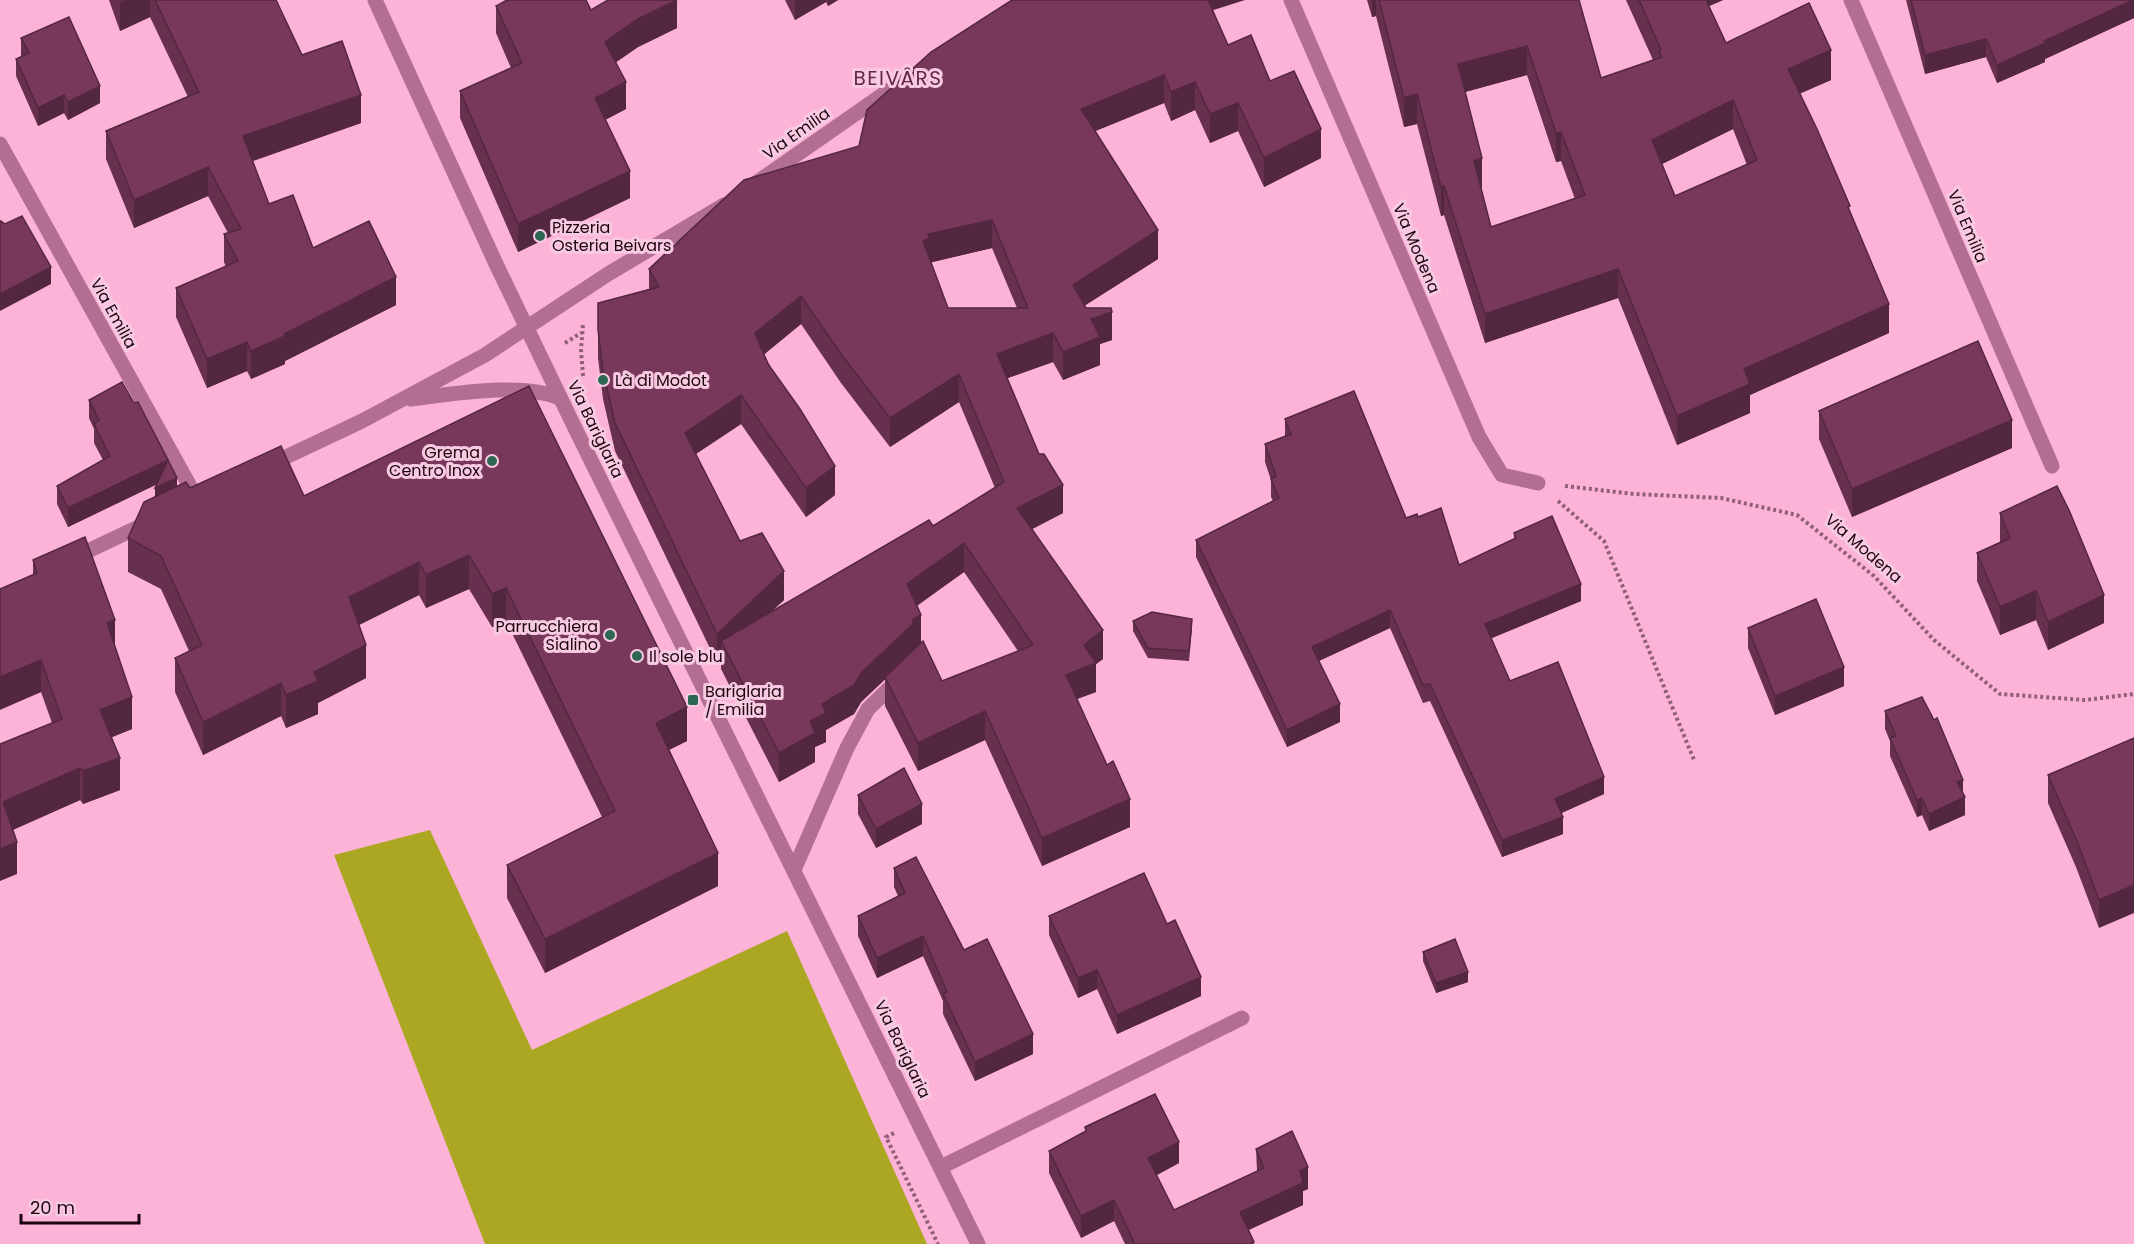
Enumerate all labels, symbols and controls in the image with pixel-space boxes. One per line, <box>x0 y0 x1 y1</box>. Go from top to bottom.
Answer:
district label: BEIVÂRS <box>854 64 942 92</box>
street label: Via Emilia <box>758 102 834 165</box>
street label: Via Emilia <box>1942 186 1993 266</box>
street label: Via Modena <box>1387 200 1446 297</box>
place label: Pizzeria Osteria Beivars <box>552 216 671 257</box>
marker: Pizzeria Osteria Beivars <box>533 229 547 243</box>
street label: Via Emilia <box>85 274 142 353</box>
place label: Là di Modot <box>615 369 707 392</box>
marker: Là di Modot <box>596 373 610 387</box>
street label: Via Bariglaria <box>562 376 629 482</box>
place label: Grema Centro Inox <box>389 441 480 482</box>
marker: Grema Centro Inox <box>485 454 499 468</box>
street label: Via Modena <box>1820 508 1907 588</box>
place label: Parrucchiera Sialino <box>495 615 598 656</box>
marker: Parrucchiera Sialino <box>603 628 617 642</box>
place label: Il sole blu <box>649 645 723 668</box>
marker: Il sole blu <box>630 649 644 663</box>
place label: Bariglaria / Emilia <box>705 680 782 721</box>
marker: Bariglaria / Emilia <box>686 693 700 707</box>
street label: Via Bariglaria <box>869 996 936 1102</box>
scale bar <box>21 1187 140 1225</box>
text: 20 m <box>30 1195 75 1220</box>

